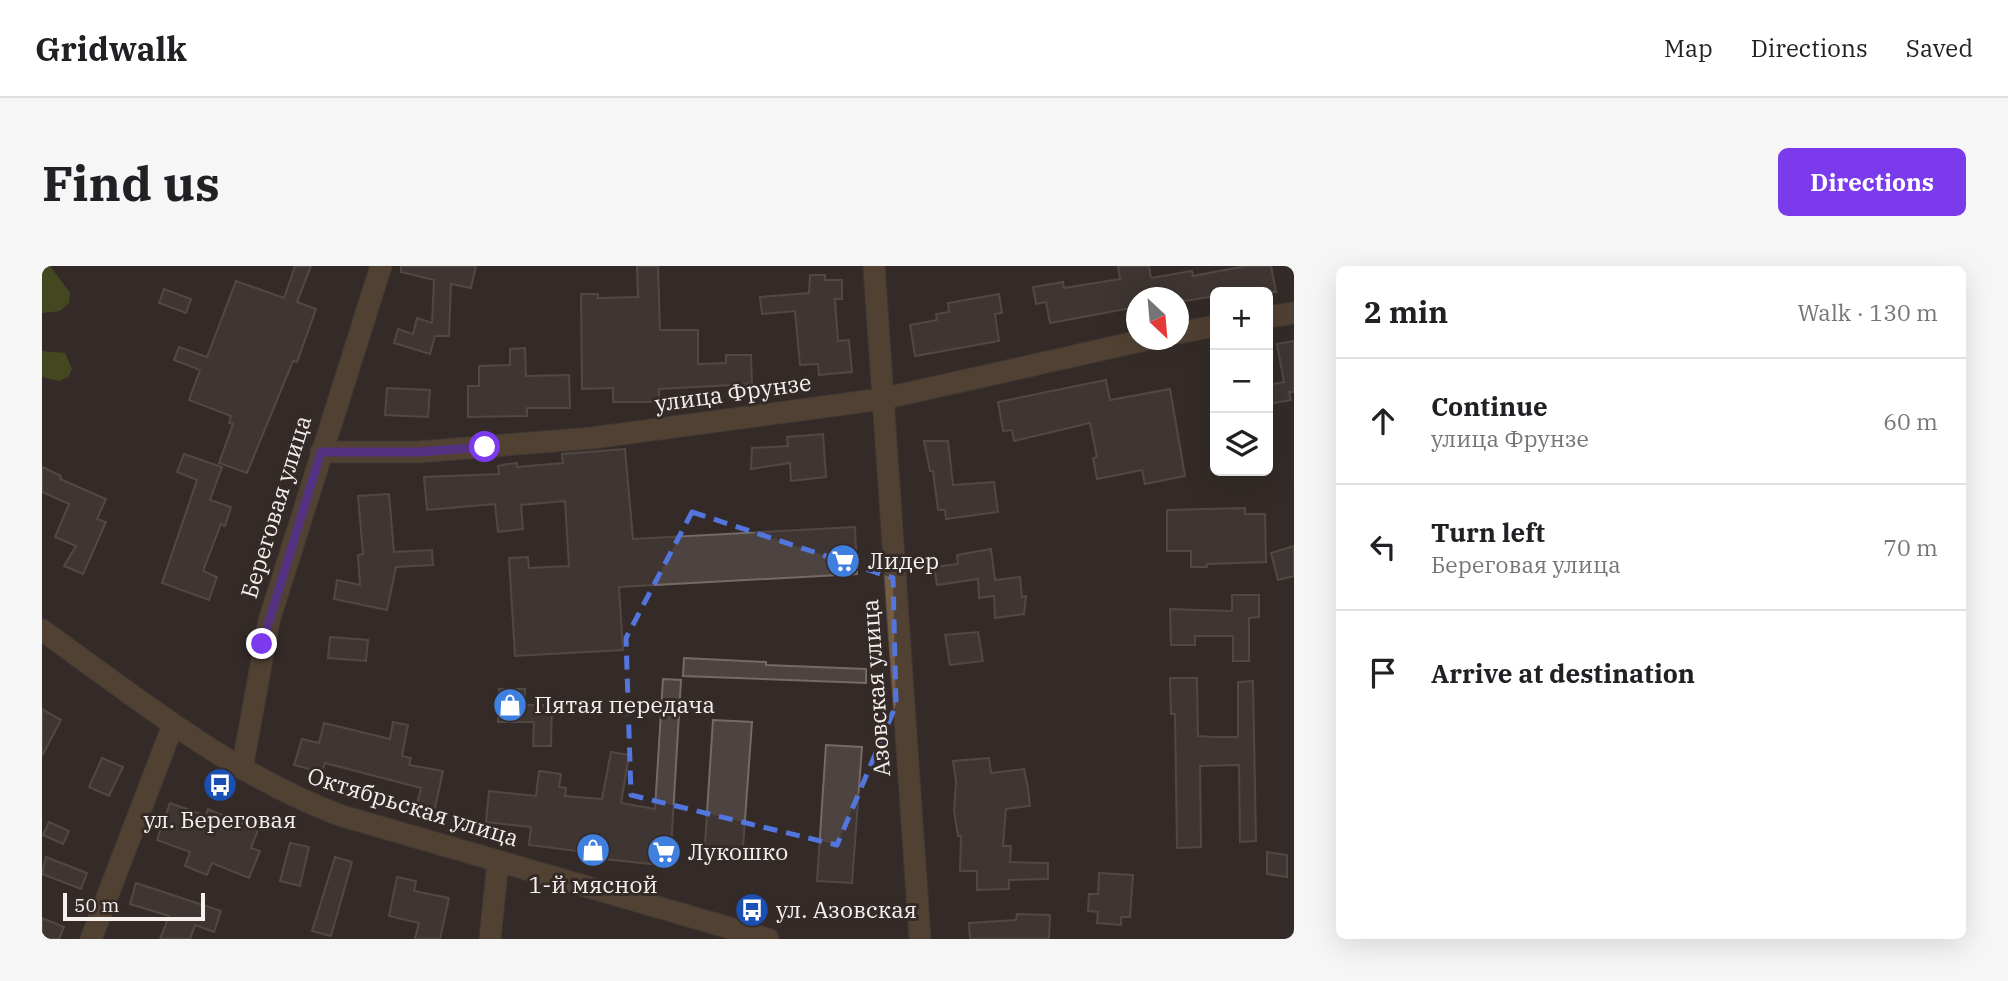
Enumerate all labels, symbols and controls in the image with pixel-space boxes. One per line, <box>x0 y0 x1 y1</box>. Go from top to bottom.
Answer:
text: Gridwalk <box>35 27 187 70</box>
text: Map <box>1664 32 1713 64</box>
text: Directions <box>1751 32 1868 64</box>
text: Saved <box>1906 32 1973 64</box>
button: Directions <box>1778 148 1966 216</box>
text: Find us <box>42 151 220 214</box>
north arrow <box>1126 287 1189 350</box>
map controls <box>1210 287 1273 476</box>
button: + <box>1210 287 1273 350</box>
text: 2 min <box>1364 292 1448 331</box>
text: Walk · 130 m <box>1797 297 1938 327</box>
button: − <box>1210 350 1273 413</box>
street label: улица Фрунзе <box>653 366 813 418</box>
text: Continue <box>1431 389 1548 423</box>
icon: ahead <box>1364 402 1402 440</box>
text: 60 m <box>1883 406 1938 436</box>
street label: Береговая улица <box>233 412 317 602</box>
button: layers <box>1210 413 1273 476</box>
text: улица Фрунзе <box>1431 423 1589 453</box>
route start <box>469 431 500 462</box>
text: Turn left <box>1431 515 1545 549</box>
icon: left <box>1364 528 1402 566</box>
text: 70 m <box>1883 532 1938 562</box>
supermarket icon: Лидер <box>824 542 862 580</box>
place label: Лидер <box>868 545 939 575</box>
text: Береговая улица <box>1431 549 1621 579</box>
street label: Азовская улица <box>854 598 896 778</box>
route end <box>246 628 277 659</box>
icon: arrive <box>1364 654 1402 692</box>
text: Arrive at destination <box>1431 656 1695 690</box>
shop icon: Пятая передача <box>491 686 529 724</box>
place label: Пятая передача <box>534 689 715 719</box>
street label: Октябрьская улица <box>304 760 522 852</box>
bus stop icon: ул. Береговая <box>201 766 239 804</box>
place label: ул. Береговая <box>144 804 296 834</box>
shop icon: 1-й мясной <box>574 831 612 869</box>
supermarket icon: Лукошко <box>645 833 683 871</box>
place label: Лукошко <box>688 836 788 866</box>
place label: 1-й мясной <box>528 869 658 899</box>
scale bar <box>63 890 205 922</box>
bus stop icon: ул. Азовская <box>733 891 771 929</box>
text: 50 m <box>74 893 119 917</box>
place label: ул. Азовская <box>776 894 917 924</box>

